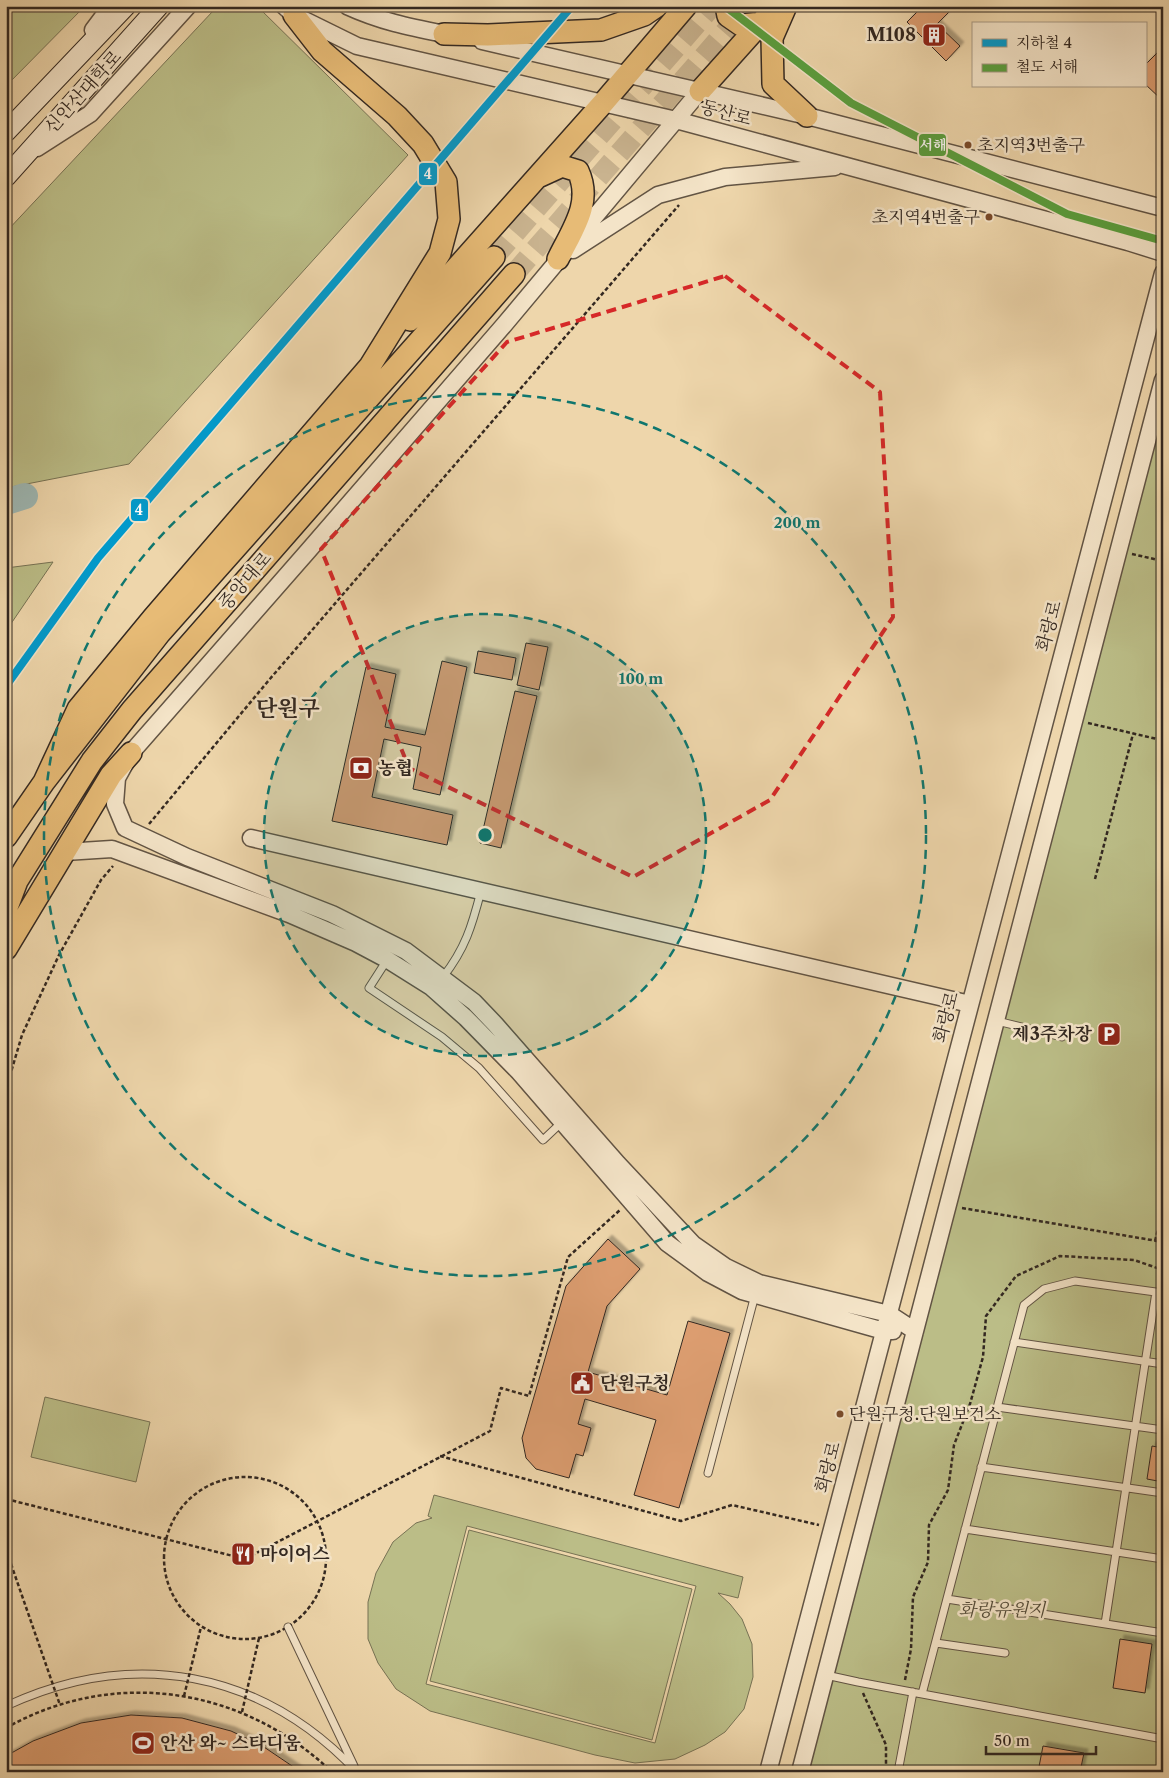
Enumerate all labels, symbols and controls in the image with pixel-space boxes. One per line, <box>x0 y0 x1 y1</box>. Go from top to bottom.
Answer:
building icon: M108 <box>921 22 947 48</box>
legend <box>972 22 1146 88</box>
place label: M108 <box>866 24 916 46</box>
text: 지하철 4 <box>1016 33 1072 52</box>
street label: 신안산대학로 <box>40 46 126 138</box>
text: 철도 서해 <box>1016 57 1078 76</box>
street label: 동산로 <box>698 96 754 130</box>
line badge: 서해 <box>918 133 947 157</box>
place label: 초지역3번출구 <box>977 135 1085 155</box>
text: 서해 <box>919 136 947 154</box>
marker: 초지역3번출구 <box>963 140 973 150</box>
line badge: 4 <box>418 162 438 186</box>
text: 4 <box>424 165 432 183</box>
place label: 초지역4번출구 <box>872 207 981 227</box>
marker: 초지역4번출구 <box>984 212 994 222</box>
line badge: 4 <box>130 498 149 522</box>
text: 4 <box>135 501 143 519</box>
text: 200 m <box>774 513 820 532</box>
street label: 중앙대로 <box>214 548 276 614</box>
street label: 화랑로 <box>1032 598 1066 654</box>
text: 100 m <box>619 669 663 688</box>
district label: 단원구 <box>256 695 320 722</box>
bank icon: 농협 <box>348 755 374 781</box>
place label: 농협 <box>378 757 413 779</box>
centre of rings <box>476 826 494 844</box>
street label: 화랑로 <box>929 989 963 1045</box>
parking icon: 제3주차장 <box>1096 1021 1122 1047</box>
place label: 제3주차장 <box>1012 1023 1093 1045</box>
public building icon: 단원구청 <box>569 1370 595 1396</box>
place label: 단원구청 <box>600 1372 670 1394</box>
place label: 단원구청.단원보건소 <box>849 1404 1002 1424</box>
marker: 단원구청.단원보건소 <box>835 1409 845 1419</box>
street label: 화랑로 <box>811 1439 845 1495</box>
restaurant icon: 마이어스 <box>230 1541 256 1567</box>
place label: 마이어스 <box>260 1543 330 1565</box>
park label: 화랑유원지 <box>959 1599 1047 1621</box>
scale bar <box>986 1723 1096 1755</box>
sports icon: 안산 와~ 스타디움 <box>130 1730 156 1756</box>
text: 50 m <box>994 1731 1030 1750</box>
place label: 안산 와~ 스타디움 <box>160 1732 301 1754</box>

